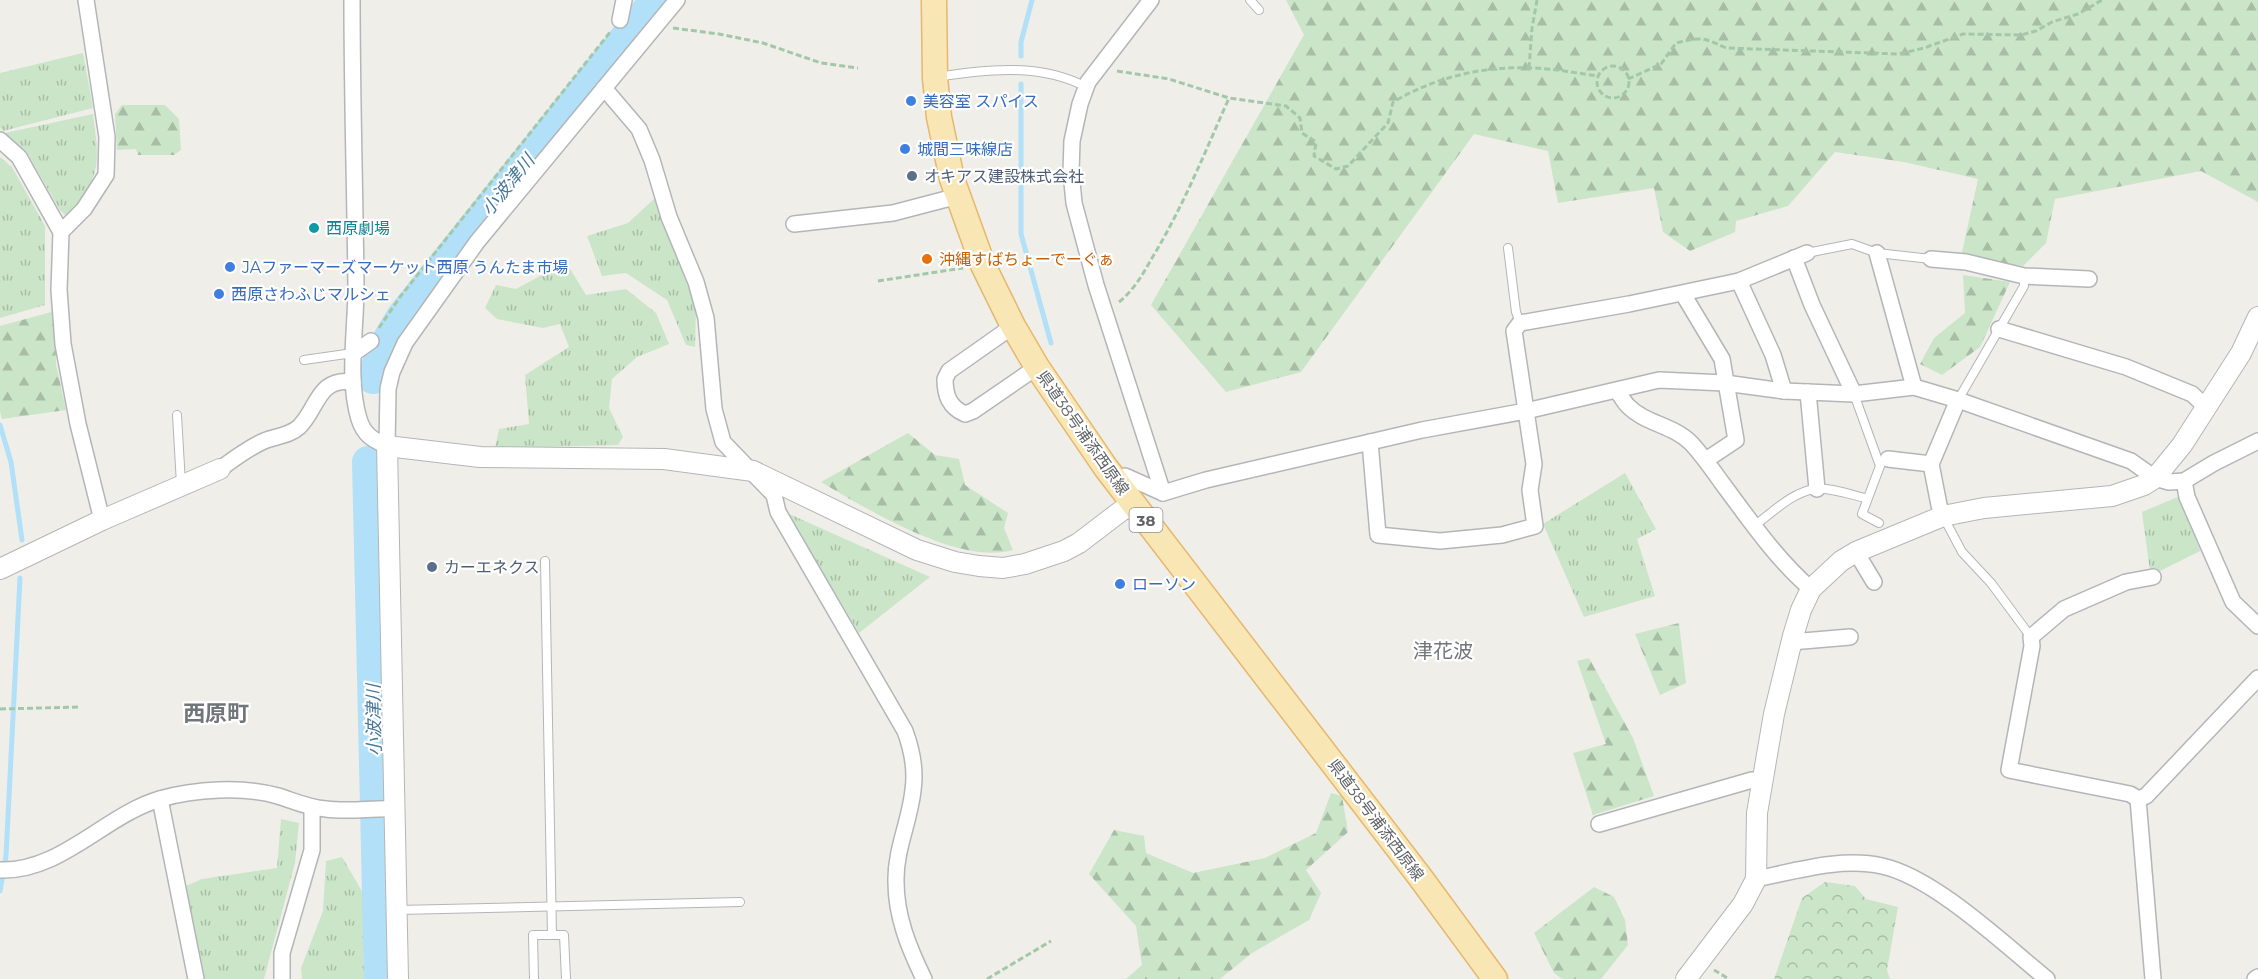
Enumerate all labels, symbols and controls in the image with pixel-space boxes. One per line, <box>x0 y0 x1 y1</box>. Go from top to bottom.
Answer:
place label: 美容室 スパイス <box>923 92 1039 111</box>
marker: 美容室 スパイス <box>904 94 918 108</box>
place label: 城間三味線店 <box>917 140 1013 159</box>
marker: 城間三味線店 <box>898 142 912 156</box>
water label: 小波津川 <box>477 149 540 220</box>
place label: オキアス建設株式会社 <box>924 167 1084 186</box>
marker: オキアス建設株式会社 <box>905 169 919 183</box>
place label: 西原劇場 <box>326 219 390 238</box>
marker: 西原劇場 <box>307 221 321 235</box>
place label: 沖縄すばちょーでーぐぁ <box>939 250 1114 269</box>
marker: 沖縄すばちょーでーぐぁ <box>920 252 934 266</box>
place label: JAファーマーズマーケット西原 うんたま市場 <box>241 258 568 277</box>
marker: JAファーマーズマーケット西原 うんたま市場 <box>223 260 237 274</box>
place label: 西原さわふじマルシェ <box>231 285 391 304</box>
marker: 西原さわふじマルシェ <box>212 287 226 301</box>
street label: 県道38号浦添西原線 <box>1033 367 1133 499</box>
road number: 38 <box>1130 508 1162 532</box>
place label: カーエネクス <box>444 558 540 577</box>
marker: カーエネクス <box>425 560 439 574</box>
place label: ローソン <box>1132 575 1196 594</box>
marker: ローソン <box>1113 577 1127 591</box>
district label: 津花波 <box>1413 639 1473 663</box>
water label: 小波津川 <box>362 682 386 756</box>
district label: 西原町 <box>183 700 249 727</box>
street label: 県道38号浦添西原線 <box>1324 755 1428 885</box>

